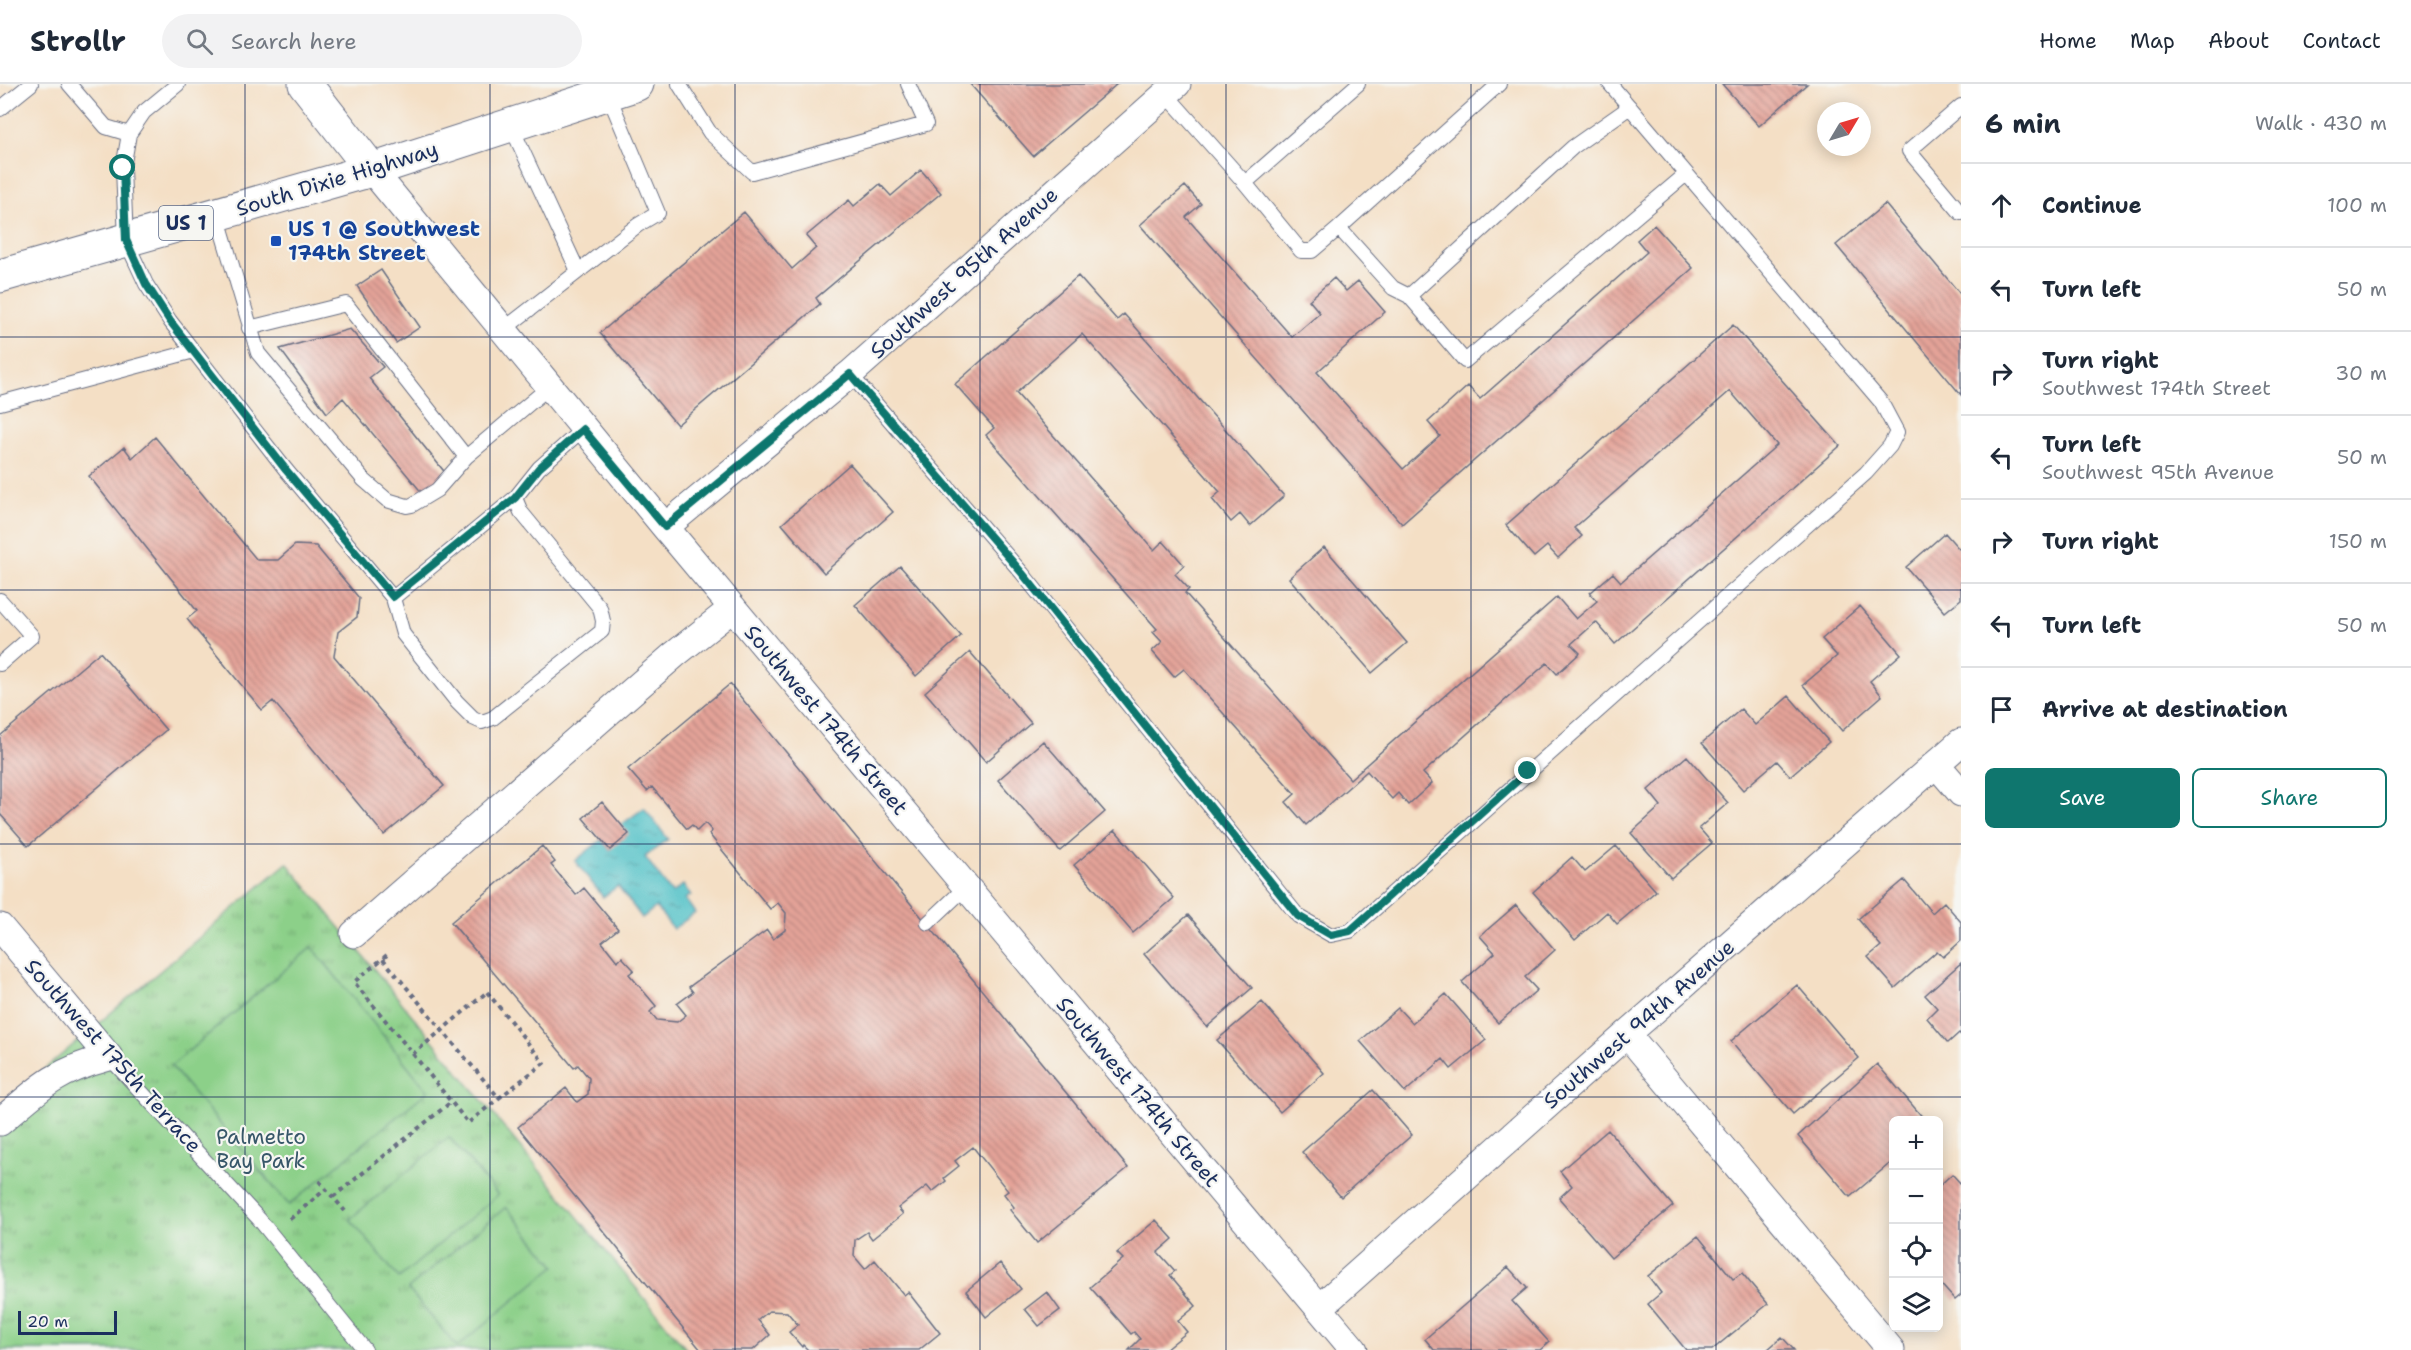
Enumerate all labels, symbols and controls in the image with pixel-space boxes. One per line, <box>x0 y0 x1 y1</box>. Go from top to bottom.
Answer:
search box <box>162 14 582 68</box>
text: Strollr <box>30 22 126 60</box>
icon: search <box>183 25 216 58</box>
text: Search here <box>231 27 357 56</box>
text: Home <box>2039 27 2097 55</box>
text: Map <box>2130 27 2175 55</box>
text: About <box>2208 27 2269 55</box>
text: Contact <box>2302 27 2381 55</box>
north arrow <box>1817 102 1871 156</box>
text: 6 min <box>1985 106 2061 141</box>
text: Walk · 430 m <box>2255 110 2387 136</box>
street label: South Dixie Highway <box>233 135 441 223</box>
route start <box>109 154 135 180</box>
street label: Southwest 95th Avenue <box>864 181 1064 365</box>
icon: ahead <box>1985 189 2018 222</box>
text: Continue <box>2042 191 2142 220</box>
text: 100 m <box>2327 192 2387 218</box>
road number: US 1 <box>159 206 213 240</box>
place label: US 1 @ Southwest 174th Street <box>288 215 480 267</box>
marker: US 1 @ Southwest 174th Street <box>269 234 283 248</box>
icon: left <box>1985 273 2018 306</box>
text: Turn left <box>2042 275 2141 304</box>
text: 50 m <box>2337 276 2387 302</box>
text: Turn right <box>2042 346 2159 375</box>
icon: right <box>1985 357 2018 390</box>
text: 30 m <box>2335 360 2387 386</box>
text: Southwest 174th Street <box>2042 375 2271 401</box>
text: Turn left <box>2042 430 2141 459</box>
icon: left <box>1985 441 2018 474</box>
text: 50 m <box>2337 444 2387 470</box>
text: Southwest 95th Avenue <box>2042 459 2274 485</box>
icon: right <box>1985 525 2018 558</box>
text: Turn right <box>2042 527 2159 556</box>
text: 150 m <box>2329 528 2387 554</box>
icon: left <box>1985 609 2018 642</box>
text: Turn left <box>2042 611 2141 640</box>
text: 50 m <box>2337 612 2387 638</box>
street label: Southwest 174th Street <box>738 619 914 821</box>
icon: arrive <box>1985 693 2018 726</box>
text: Arrive at destination <box>2042 695 2288 724</box>
route end <box>1514 757 1540 783</box>
button: Save <box>1985 768 2180 828</box>
button: Share <box>2192 768 2387 828</box>
street label: Southwest 94th Avenue <box>1537 933 1741 1115</box>
street label: Southwest 175th Terrace <box>18 953 208 1159</box>
street label: Southwest 174th Street <box>1050 991 1226 1193</box>
map controls <box>1889 1116 1943 1332</box>
button: + <box>1889 1116 1943 1170</box>
park label: Palmetto Bay Park <box>216 1123 306 1175</box>
button: − <box>1889 1170 1943 1224</box>
button: locate <box>1889 1224 1943 1278</box>
button: layers <box>1889 1278 1943 1332</box>
scale bar <box>18 1308 117 1336</box>
text: 20 m <box>27 1311 68 1332</box>

